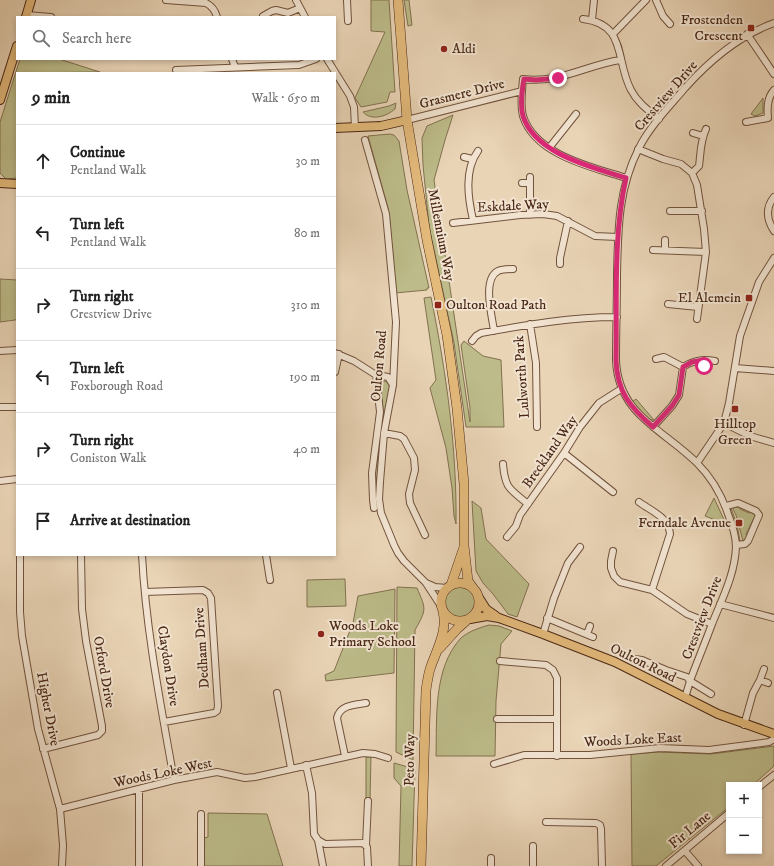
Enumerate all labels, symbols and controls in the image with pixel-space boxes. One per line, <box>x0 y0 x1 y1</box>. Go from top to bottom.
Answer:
place label: Frostenden Crescent <box>681 11 744 45</box>
search box <box>16 16 336 60</box>
marker: Frostenden Crescent <box>746 23 756 33</box>
icon: search <box>30 27 52 49</box>
text: Search here <box>62 29 131 48</box>
place label: Aldi <box>452 40 476 58</box>
marker: Aldi <box>439 44 449 54</box>
street label: Crestview Drive <box>630 57 702 135</box>
route end <box>549 69 567 87</box>
street label: Grasmere Drive <box>418 75 507 113</box>
text: 9 min <box>32 87 70 109</box>
text: Walk · 650 m <box>252 90 320 106</box>
text: Continue <box>70 143 125 162</box>
icon: ahead <box>32 150 54 172</box>
text: 30 m <box>296 153 320 169</box>
text: Pentland Walk <box>70 162 146 178</box>
street label: Millennium Way <box>423 187 459 283</box>
street label: Eskdale Way <box>477 195 550 217</box>
text: Turn left <box>70 215 124 234</box>
icon: left <box>32 222 54 244</box>
text: 80 m <box>294 225 320 241</box>
text: Pentland Walk <box>70 234 146 250</box>
text: Turn right <box>70 287 133 306</box>
place label: El Alemein <box>678 289 742 307</box>
marker: El Alemein <box>744 293 754 303</box>
icon: right <box>32 294 54 316</box>
place label: Oulton Road Path <box>446 296 547 314</box>
text: 310 m <box>291 297 320 313</box>
marker: Oulton Road Path <box>433 300 443 310</box>
text: Crestview Drive <box>70 306 152 322</box>
street label: Oulton Road <box>367 330 391 402</box>
street label: Lulworth Park <box>510 335 534 419</box>
route start <box>695 357 713 375</box>
text: Turn left <box>70 359 124 378</box>
icon: left <box>32 366 54 388</box>
text: 190 m <box>289 369 320 385</box>
text: Foxborough Road <box>70 378 163 394</box>
marker: Hilltop Green <box>730 404 740 414</box>
street label: Breckland Way <box>518 412 582 492</box>
place label: Hilltop Green <box>714 415 756 449</box>
text: Turn right <box>70 431 133 450</box>
icon: right <box>32 438 54 460</box>
text: 40 m <box>293 441 320 457</box>
text: Coniston Walk <box>70 450 147 466</box>
icon: arrive <box>32 510 54 532</box>
text: Arrive at destination <box>70 511 190 530</box>
place label: Ferndale Avenue <box>638 514 731 532</box>
marker: Ferndale Avenue <box>734 518 744 528</box>
street label: Crestview Drive <box>678 573 726 662</box>
street label: Dedham Drive <box>190 607 214 689</box>
place label: Woods Loke Primary School <box>328 617 416 651</box>
street label: Claydon Drive <box>153 624 183 708</box>
marker: Woods Loke Primary School <box>316 629 326 639</box>
street label: Orford Drive <box>89 635 119 710</box>
street label: Oulton Road <box>607 639 679 687</box>
street label: Higher Drive <box>32 671 64 748</box>
street label: Woods Loke East <box>583 728 683 752</box>
street label: Peto Way <box>401 733 419 786</box>
street label: Woods Loke West <box>111 754 214 792</box>
map controls <box>726 782 762 854</box>
button: + <box>726 782 762 818</box>
street label: Fir Lane <box>665 807 715 853</box>
button: − <box>726 818 762 854</box>

